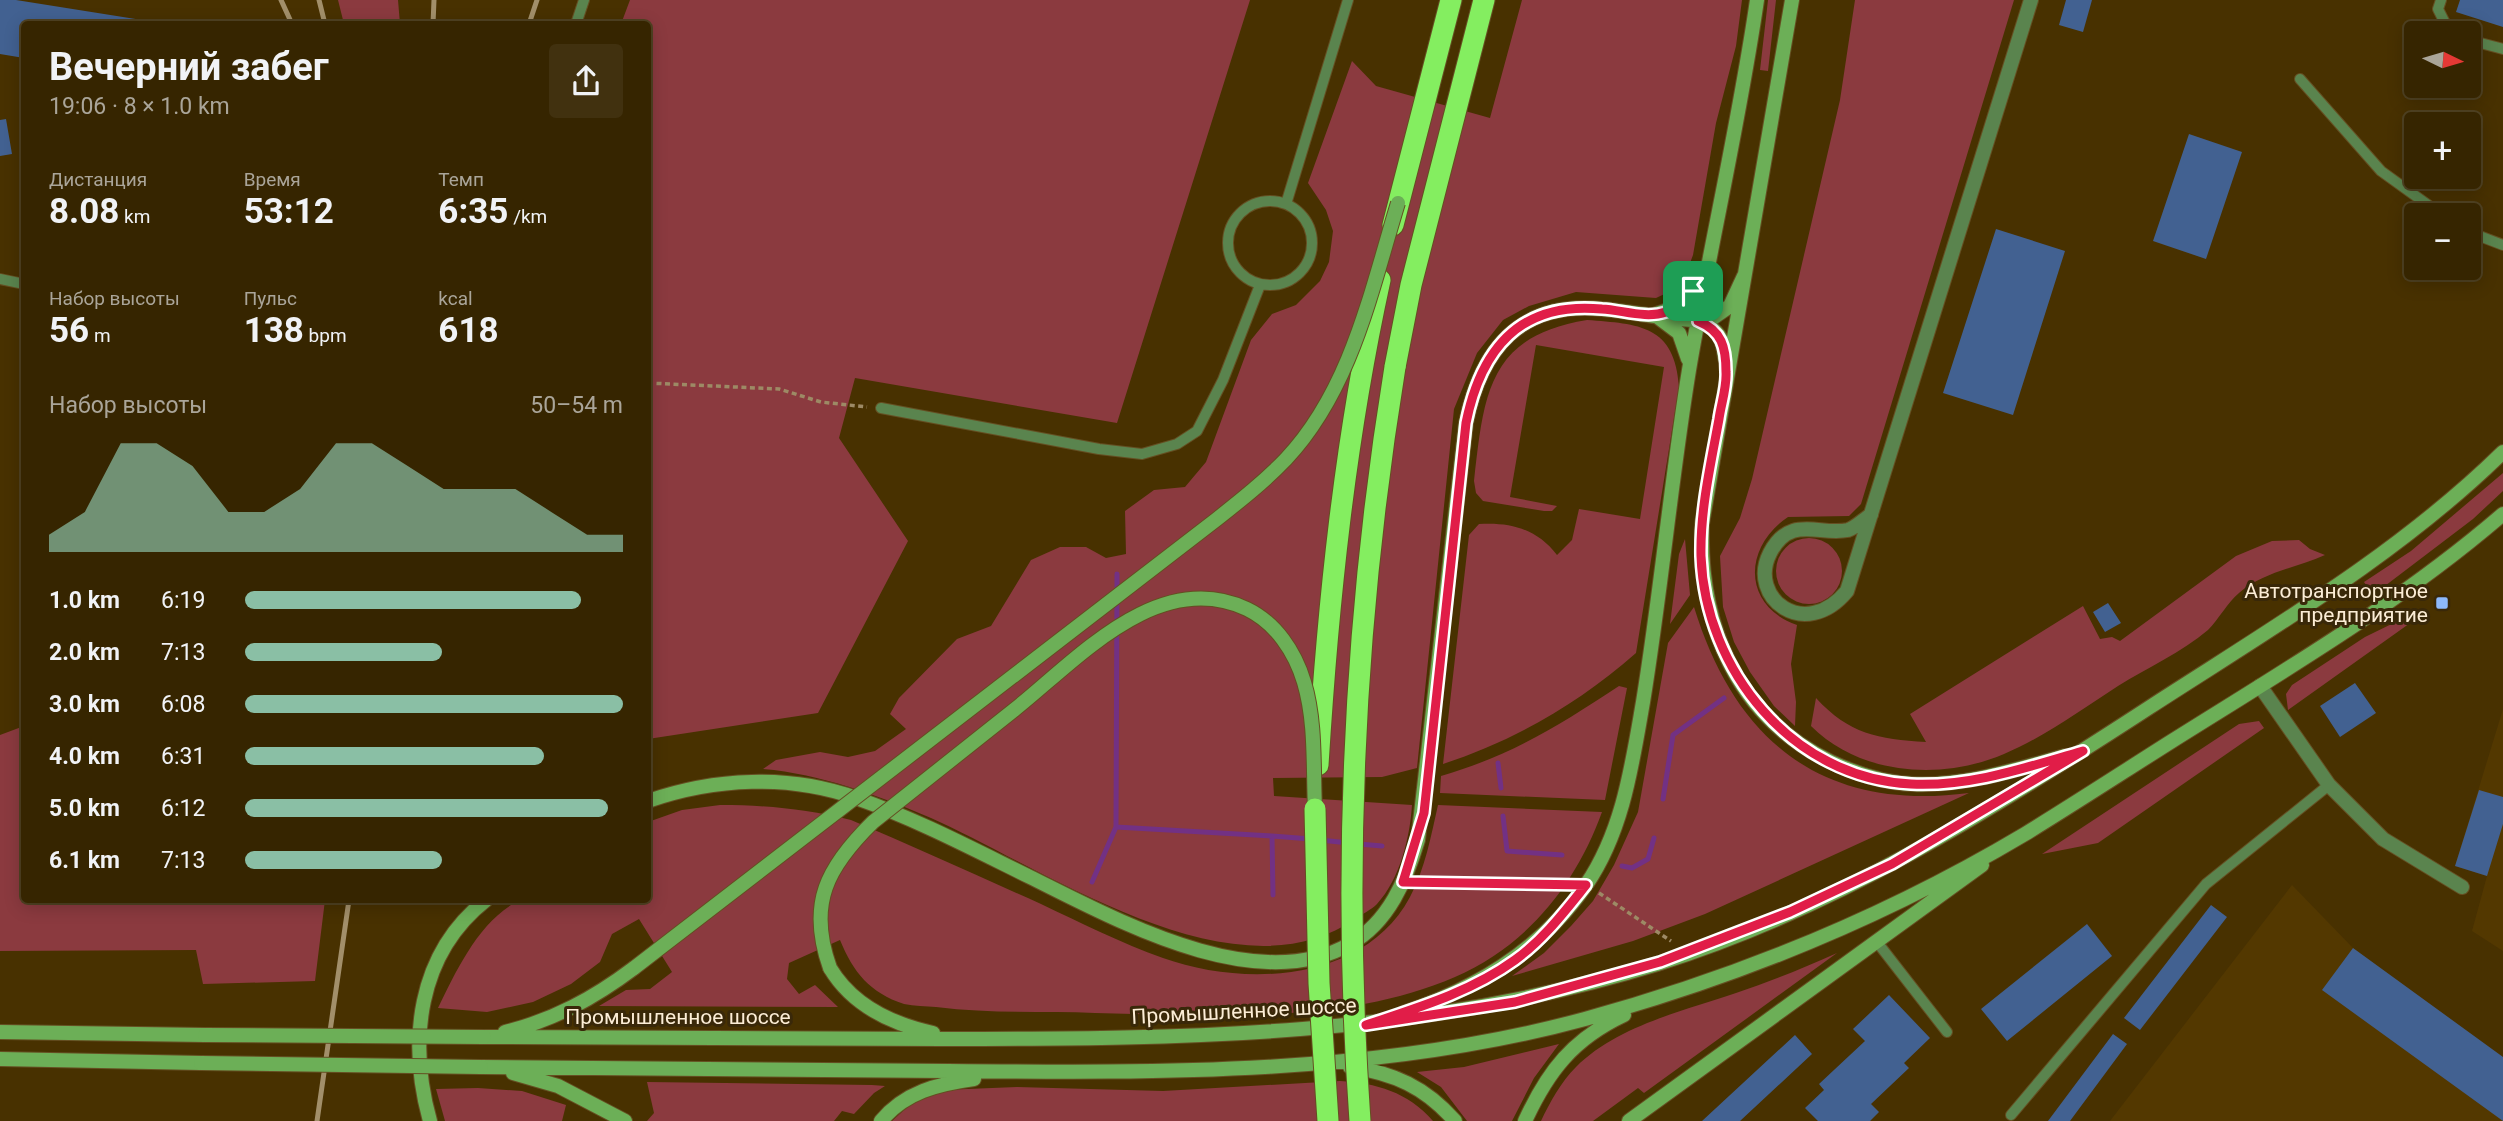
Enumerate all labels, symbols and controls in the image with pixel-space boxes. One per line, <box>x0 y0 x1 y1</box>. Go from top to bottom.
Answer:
north arrow <box>2404 21 2482 98</box>
map controls <box>2404 21 2481 280</box>
button: share <box>549 44 623 118</box>
text: Вечерний забег <box>49 45 329 89</box>
text: 19:06 · 8 × 1.0 km <box>49 93 230 120</box>
button: + <box>2404 112 2481 189</box>
text: Дистанция <box>49 168 147 191</box>
text: Время <box>244 168 301 191</box>
text: Темп <box>438 168 484 191</box>
text: 8.08 <box>49 191 119 232</box>
text: 53:12 <box>244 191 334 232</box>
text: 6:35 <box>438 191 508 232</box>
button: − <box>2404 203 2481 280</box>
text: km <box>119 205 150 228</box>
text: /km <box>508 205 547 228</box>
pin <box>1663 261 1723 321</box>
icon: arrive <box>1674 272 1712 310</box>
text: Набор высоты <box>49 287 180 310</box>
text: Пульс <box>244 287 297 310</box>
text: kcal <box>438 287 473 310</box>
text: 56 <box>49 310 89 351</box>
text: 138 <box>244 310 304 351</box>
text: 618 <box>438 310 499 351</box>
text: m <box>89 324 111 347</box>
text: bpm <box>304 324 347 347</box>
text: Набор высоты <box>49 392 207 419</box>
text: 50–54 m <box>530 392 623 419</box>
place label: Автотранспортное предприятие <box>2244 579 2428 627</box>
text: 1.0 km <box>49 587 120 614</box>
text: 6:19 <box>161 587 205 614</box>
marker: Автотранспортное предприятие <box>2434 595 2450 611</box>
text: 2.0 km <box>49 639 120 666</box>
text: 7:13 <box>161 639 205 666</box>
text: 3.0 km <box>49 691 120 718</box>
text: 6:08 <box>161 691 205 718</box>
text: 4.0 km <box>49 743 120 770</box>
text: 6:31 <box>161 743 205 770</box>
text: 5.0 km <box>49 795 120 822</box>
text: 6:12 <box>161 795 205 822</box>
text: 6.1 km <box>49 847 120 874</box>
text: 7:13 <box>161 847 205 874</box>
street label: Промышленное шоссе <box>1131 993 1357 1029</box>
street label: Промышленное шоссе <box>565 1005 791 1029</box>

